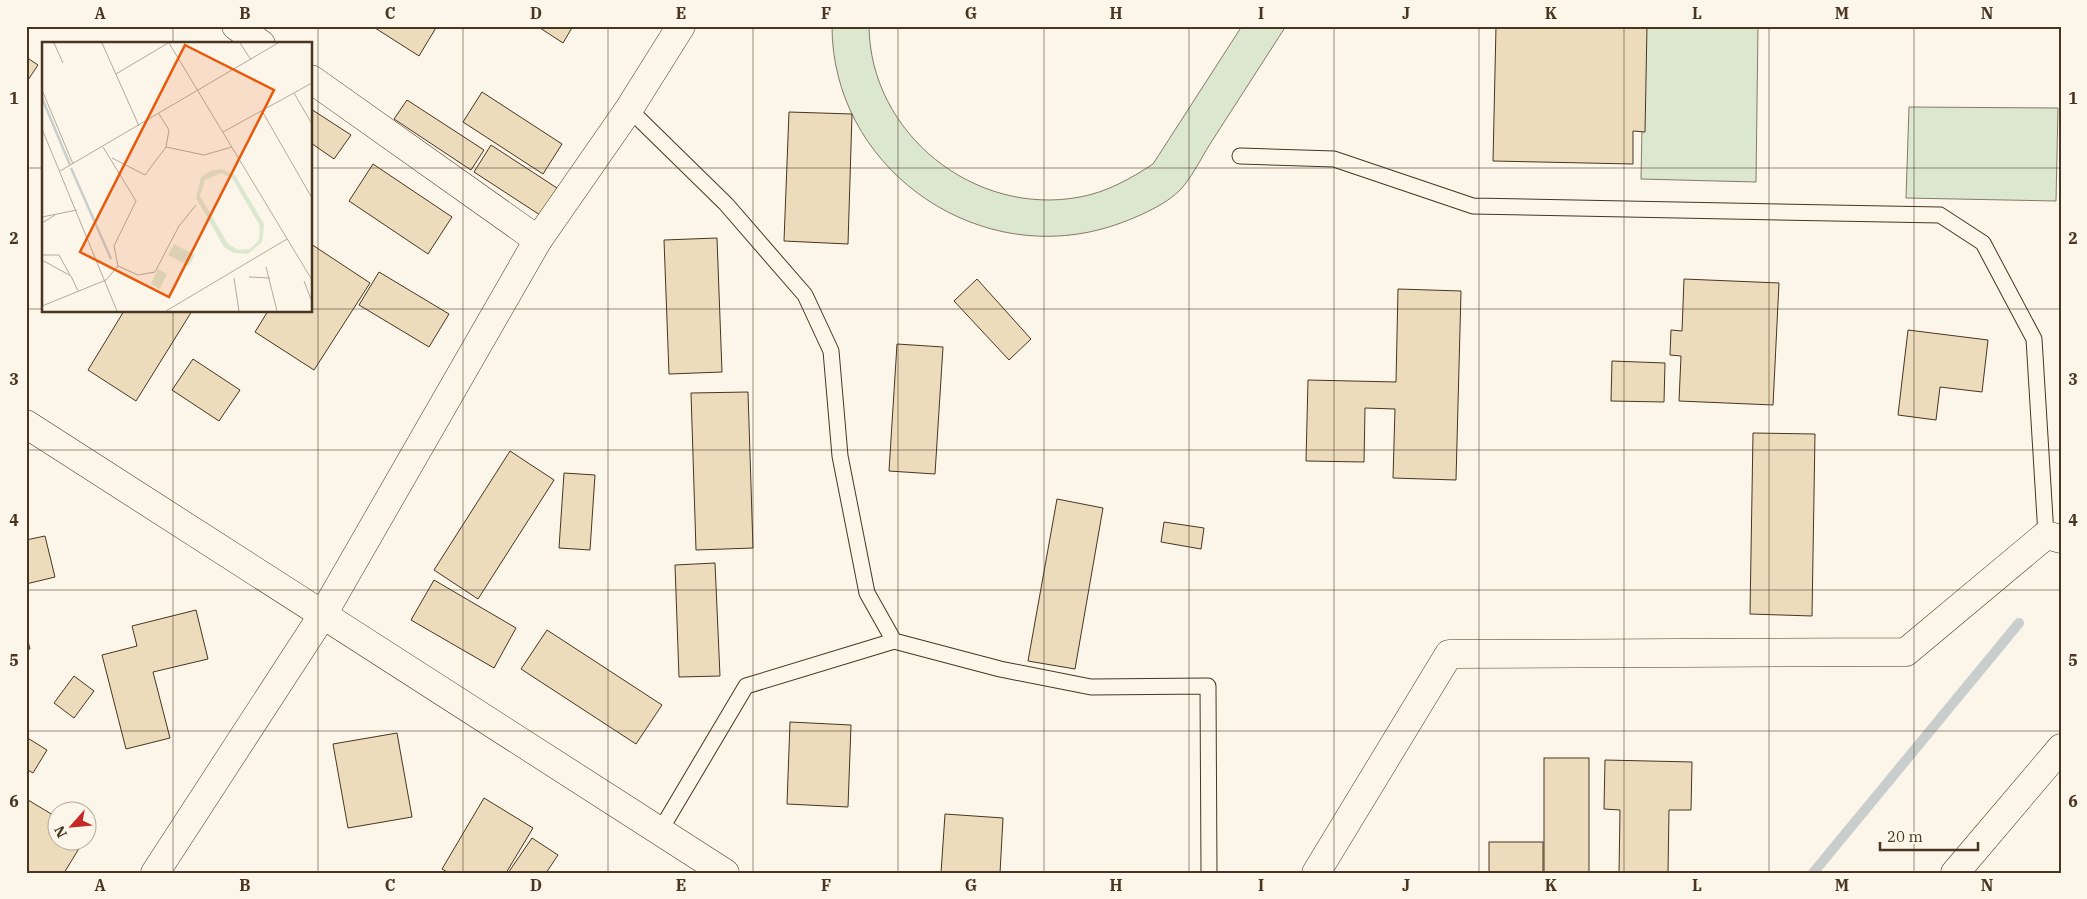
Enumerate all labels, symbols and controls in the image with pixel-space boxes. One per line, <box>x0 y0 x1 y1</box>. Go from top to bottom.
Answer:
text: A <box>94 3 106 23</box>
text: B <box>239 3 251 23</box>
text: C <box>385 3 395 23</box>
text: D <box>530 3 542 23</box>
text: E <box>676 3 686 23</box>
text: F <box>821 3 831 23</box>
text: G <box>965 3 977 23</box>
text: H <box>1110 3 1123 23</box>
text: I <box>1258 3 1264 23</box>
text: J <box>1402 3 1410 23</box>
text: K <box>1545 3 1558 23</box>
text: L <box>1692 3 1702 23</box>
text: M <box>1835 3 1849 23</box>
text: N <box>1981 3 1993 23</box>
inset map <box>42 42 312 312</box>
text: 1 <box>9 88 19 108</box>
text: 1 <box>2068 88 2078 108</box>
text: 2 <box>9 228 19 248</box>
text: 2 <box>2068 228 2078 248</box>
text: 3 <box>9 369 19 389</box>
text: 3 <box>2068 369 2078 389</box>
text: 4 <box>9 510 19 530</box>
text: 4 <box>2068 510 2078 530</box>
text: 5 <box>9 650 19 670</box>
text: 5 <box>2068 650 2078 670</box>
text: 6 <box>9 791 19 811</box>
text: 6 <box>2068 791 2078 811</box>
north arrow <box>48 802 98 852</box>
scale bar <box>1880 819 1977 851</box>
text: N <box>50 823 71 841</box>
text: 20 m <box>1887 827 1923 846</box>
text: A <box>94 875 106 895</box>
text: B <box>239 875 251 895</box>
text: C <box>385 875 395 895</box>
text: D <box>530 875 542 895</box>
text: E <box>676 875 686 895</box>
text: F <box>821 875 831 895</box>
text: G <box>965 875 977 895</box>
text: H <box>1110 875 1123 895</box>
text: I <box>1258 875 1264 895</box>
text: J <box>1402 875 1410 895</box>
text: K <box>1545 875 1558 895</box>
text: L <box>1692 875 1702 895</box>
text: M <box>1835 875 1849 895</box>
text: N <box>1981 875 1993 895</box>

